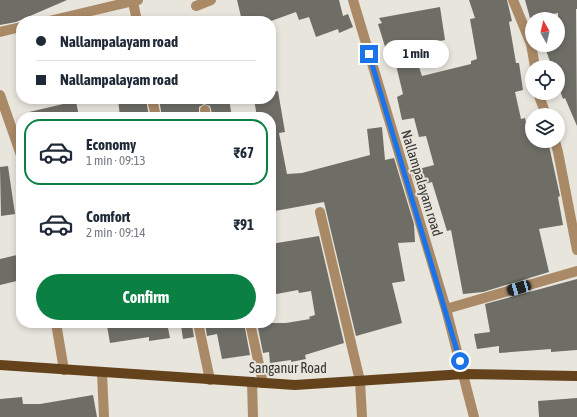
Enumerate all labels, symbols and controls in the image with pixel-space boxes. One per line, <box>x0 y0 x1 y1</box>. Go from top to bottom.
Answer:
north arrow <box>525 12 565 52</box>
map controls <box>525 12 565 148</box>
text: Nallampalayam road <box>60 33 178 50</box>
callout: 1 min <box>383 40 449 68</box>
route end <box>360 45 378 63</box>
text: 1 min <box>403 46 429 61</box>
button: locate <box>525 60 565 100</box>
text: Nallampalayam road <box>60 71 178 88</box>
button: layers <box>525 108 565 148</box>
street label: Nallampalayam road <box>398 128 446 238</box>
icon: car <box>38 134 74 170</box>
text: Economy <box>86 136 136 153</box>
text: ₹67 <box>233 144 254 161</box>
text: 1 min · 09:13 <box>86 153 146 168</box>
icon: car <box>38 206 74 242</box>
text: Comfort <box>86 208 130 225</box>
text: ₹91 <box>233 216 254 233</box>
text: 2 min · 09:14 <box>86 225 146 240</box>
button: Confirm <box>36 274 256 320</box>
car <box>506 279 532 297</box>
route start <box>451 352 469 370</box>
street label: Sanganur Road <box>249 360 327 376</box>

